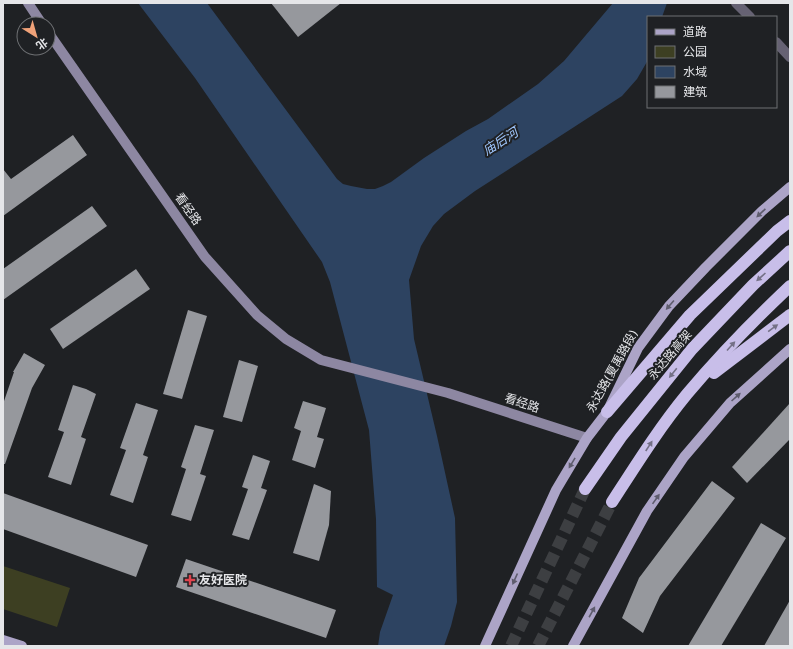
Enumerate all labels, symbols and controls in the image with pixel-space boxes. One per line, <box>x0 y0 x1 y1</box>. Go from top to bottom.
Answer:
north arrow <box>16 16 56 56</box>
legend <box>647 16 777 108</box>
text: 道路 <box>683 25 707 41</box>
text: 北 <box>33 34 50 52</box>
text: 公园 <box>683 45 707 61</box>
text: 水域 <box>683 65 707 81</box>
text: 建筑 <box>683 85 707 101</box>
water label: 庙后河 <box>480 124 524 160</box>
street label: 看经路 <box>170 190 204 229</box>
one-way arrow <box>755 208 766 217</box>
one-way arrow <box>756 273 766 282</box>
one-way arrow <box>665 300 674 311</box>
one-way arrow <box>768 324 778 332</box>
street label: 永达路(夏禹路段) <box>584 327 642 416</box>
street label: 永达路高架 <box>645 328 696 384</box>
one-way arrow <box>726 341 735 350</box>
one-way arrow <box>668 367 677 378</box>
street label: 看经路 <box>502 391 541 417</box>
one-way arrow <box>732 393 741 402</box>
one-way arrow <box>645 440 652 452</box>
one-way arrow <box>568 458 576 468</box>
one-way arrow <box>652 493 660 504</box>
place label: 友好医院 <box>199 573 247 589</box>
marker: 友好医院 <box>184 574 196 586</box>
one-way arrow <box>512 574 518 585</box>
one-way arrow <box>588 606 595 618</box>

